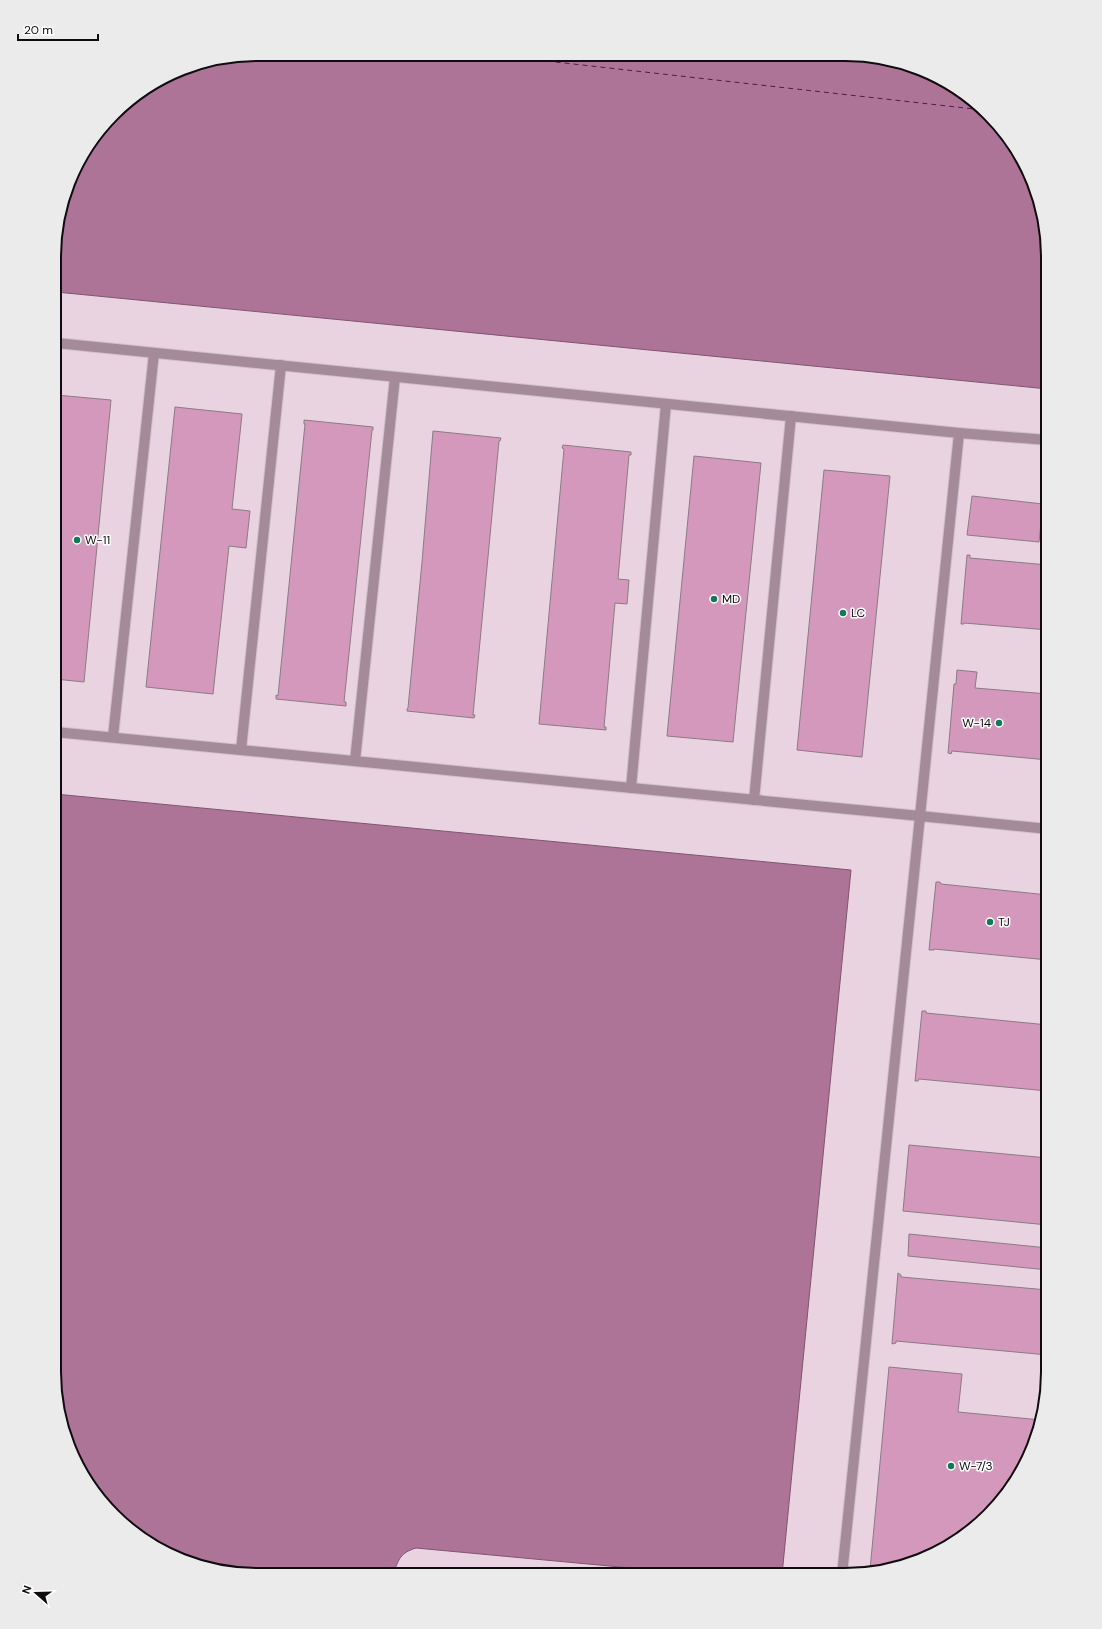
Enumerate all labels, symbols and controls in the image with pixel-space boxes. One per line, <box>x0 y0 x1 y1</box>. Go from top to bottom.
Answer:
scale bar <box>18 16 98 42</box>
text: 20 m <box>24 22 53 38</box>
place label: W-11 <box>85 532 110 548</box>
marker: W-11 <box>72 535 82 545</box>
place label: MD <box>722 591 740 607</box>
marker: MD <box>709 594 719 604</box>
place label: LC <box>851 605 866 621</box>
marker: LC <box>838 608 848 618</box>
place label: W-14 <box>962 715 991 731</box>
marker: W-14 <box>994 718 1004 728</box>
place label: TJ <box>998 914 1010 930</box>
marker: TJ <box>985 917 995 927</box>
place label: W-7/3 <box>959 1458 993 1474</box>
marker: W-7/3 <box>946 1461 956 1471</box>
north arrow <box>16 1573 56 1613</box>
text: N <box>19 1583 35 1596</box>

